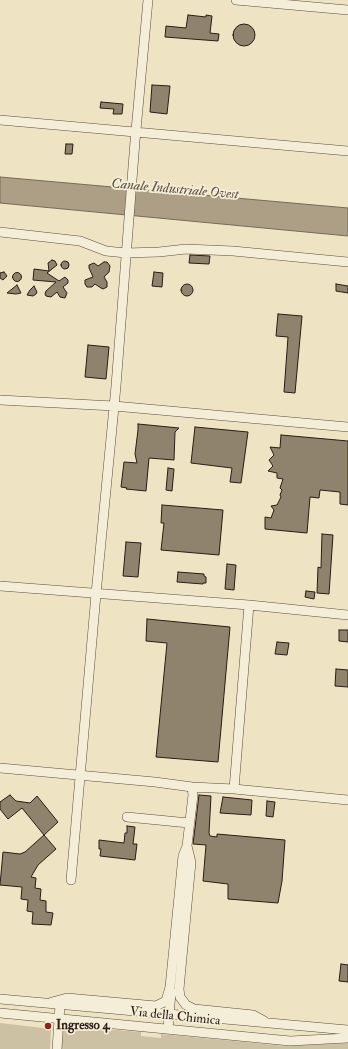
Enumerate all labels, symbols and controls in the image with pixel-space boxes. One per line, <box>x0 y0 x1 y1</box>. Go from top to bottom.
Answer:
water label: Canale Industriale Ovest <box>111 176 239 204</box>
street label: Via della Chimica <box>129 1004 221 1030</box>
place label: Ingresso 4 <box>56 1018 110 1034</box>
marker: Ingresso 4 <box>43 1021 53 1031</box>

